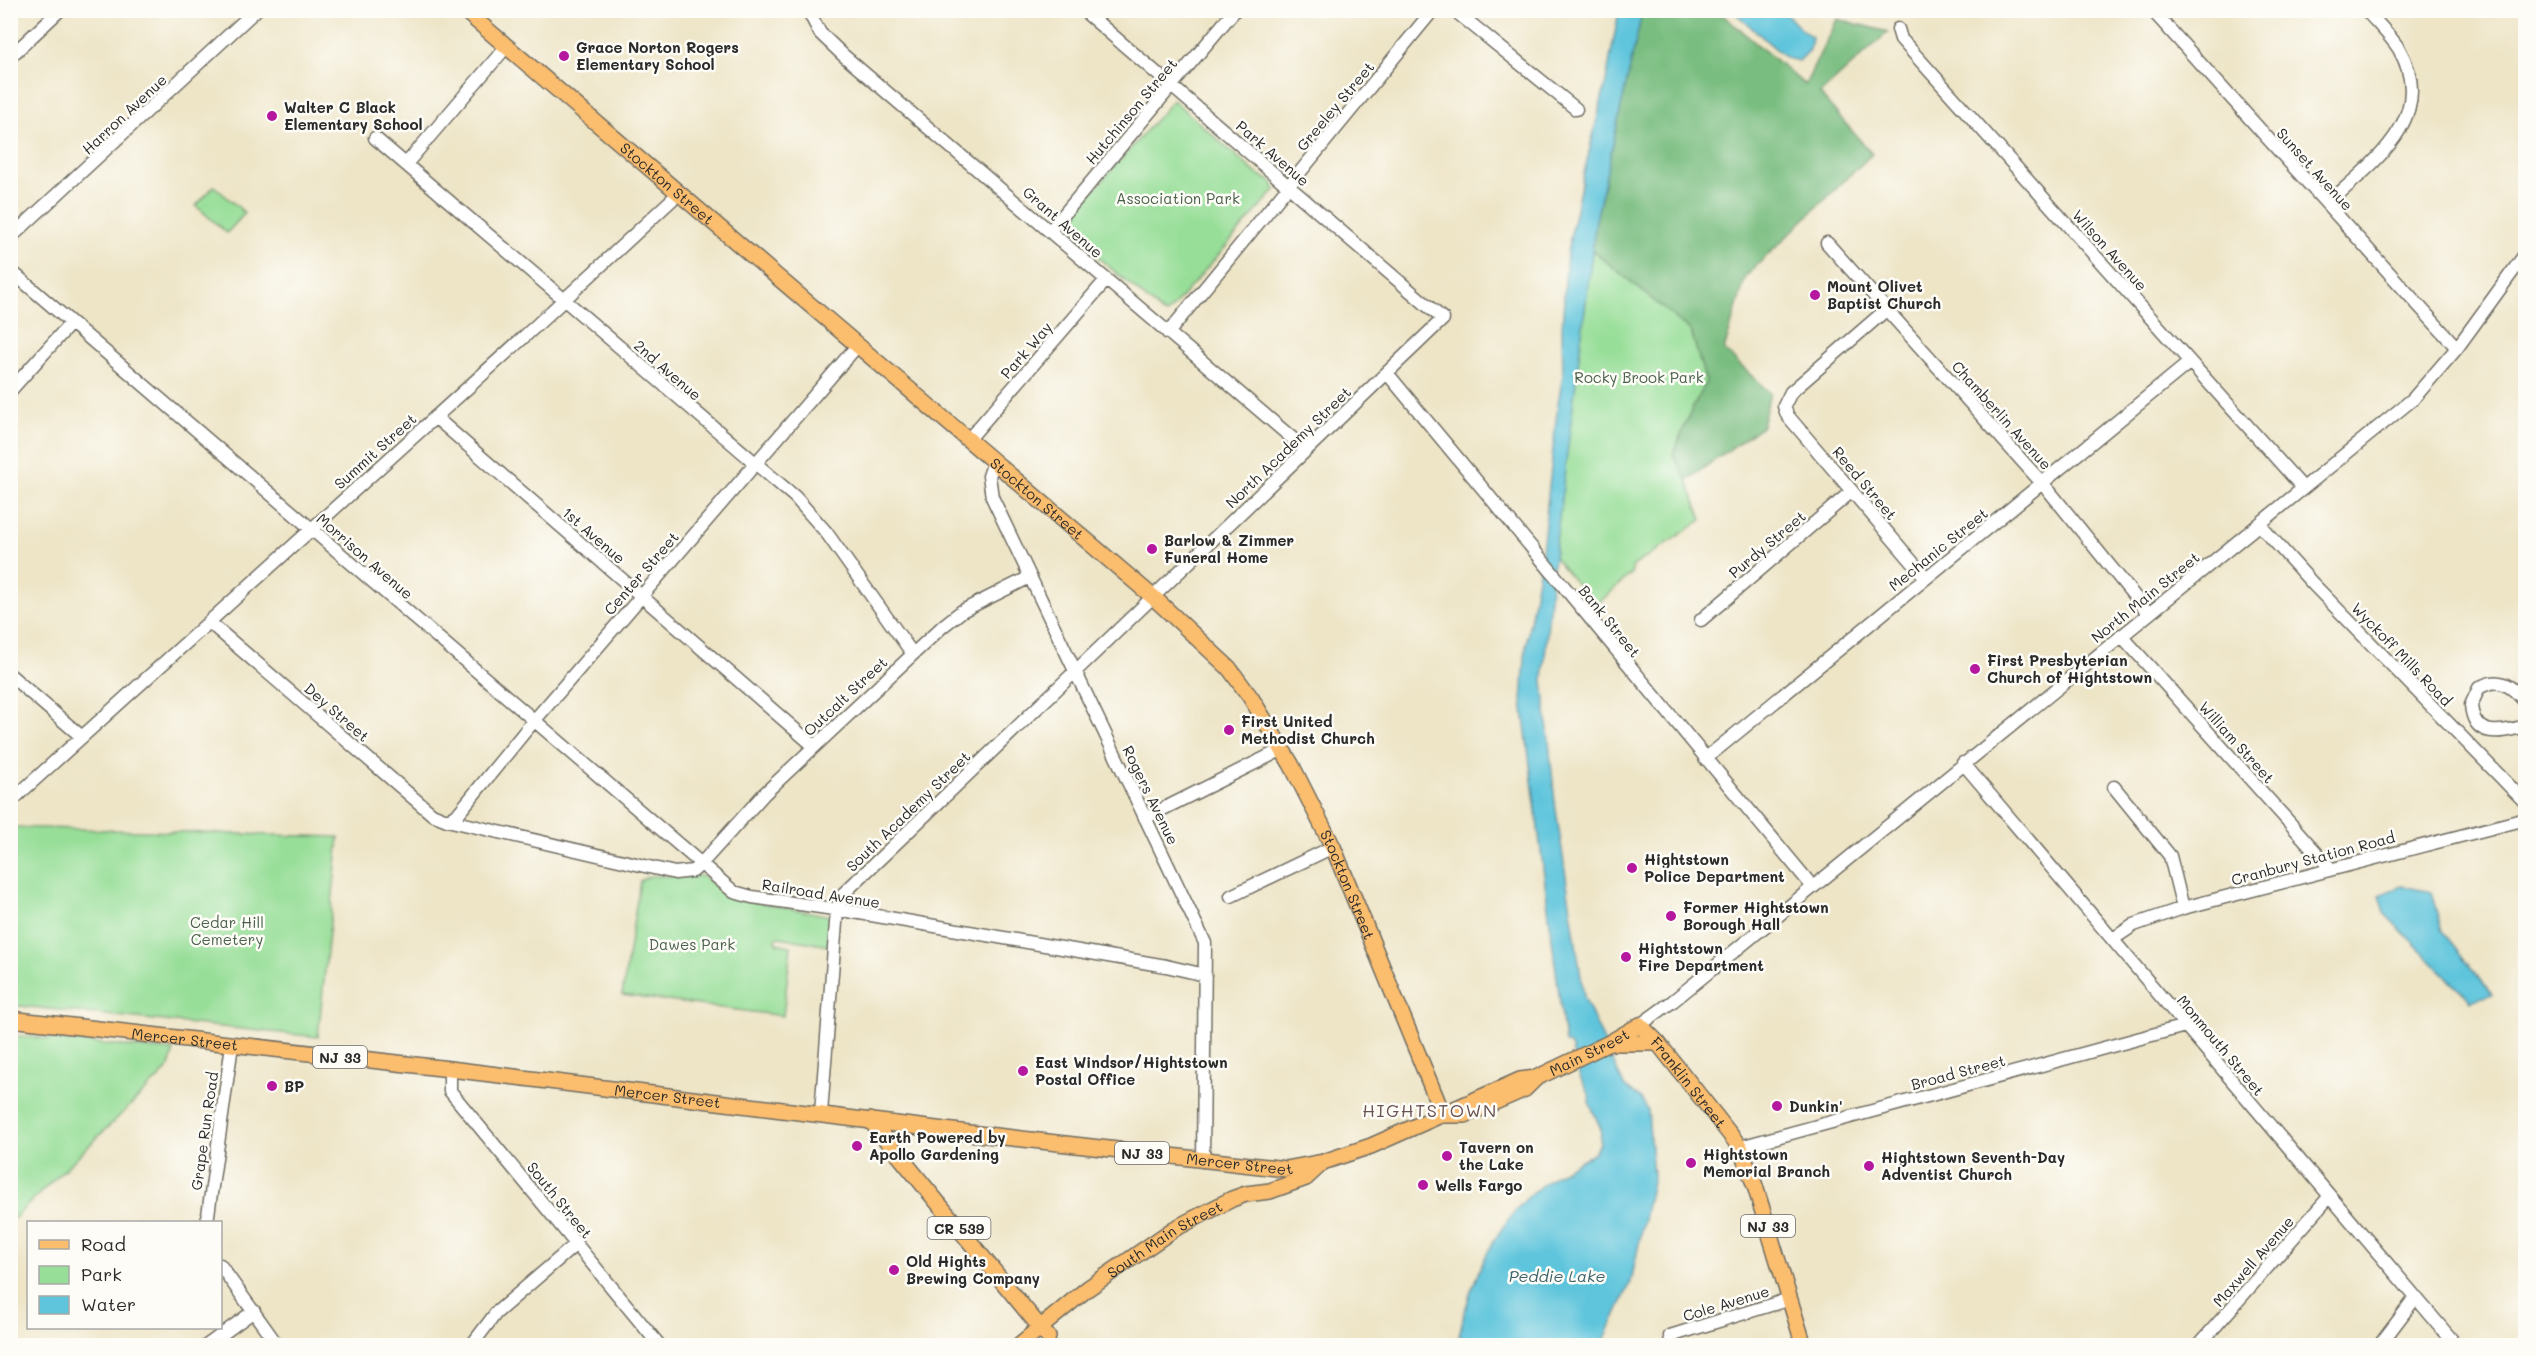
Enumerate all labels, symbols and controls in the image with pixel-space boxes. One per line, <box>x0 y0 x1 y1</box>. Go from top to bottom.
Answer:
place label: Grace Norton Rogers Elementary School <box>576 37 739 74</box>
marker: Grace Norton Rogers Elementary School <box>557 49 571 63</box>
street label: Hutchinson Street <box>1081 54 1181 168</box>
street label: Greeley Street <box>1292 57 1378 155</box>
street label: Harron Avenue <box>77 70 171 158</box>
place label: Walter C Black Elementary School <box>284 97 423 134</box>
marker: Walter C Black Elementary School <box>265 109 279 123</box>
street label: Park Avenue <box>1232 116 1314 190</box>
street label: Sunset Avenue <box>2272 123 2358 215</box>
street label: Stockton Street <box>616 138 718 229</box>
street label: Grant Avenue <box>1019 182 1107 262</box>
park label: Association Park <box>1116 188 1240 208</box>
street label: Wilson Avenue <box>2068 205 2152 295</box>
place label: Mount Olivet Baptist Church <box>1827 276 1941 313</box>
marker: Mount Olivet Baptist Church <box>1808 288 1822 302</box>
street label: Park Way <box>996 317 1056 383</box>
street label: 2nd Avenue <box>630 335 706 405</box>
street label: Chamberlin Avenue <box>1948 356 2056 474</box>
park label: Rocky Brook Park <box>1574 367 1704 387</box>
street label: North Academy Street <box>1221 382 1355 512</box>
street label: Summit Street <box>330 409 420 493</box>
street label: Reed Street <box>1828 442 1902 524</box>
street label: Stockton Street <box>986 453 1088 544</box>
street label: 1st Avenue <box>558 502 630 568</box>
street label: Mechanic Street <box>1884 503 1992 595</box>
street label: Purdy Street <box>1724 506 1810 582</box>
street label: Morrison Avenue <box>313 509 417 603</box>
street label: Center Street <box>599 527 683 619</box>
place label: Barlow & Zimmer Funeral Home <box>1164 530 1294 567</box>
marker: Barlow & Zimmer Funeral Home <box>1145 542 1159 556</box>
street label: North Main Street <box>2087 547 2203 647</box>
street label: Bank Street <box>1575 581 1645 661</box>
street label: Wyckoff Mills Road <box>2347 598 2457 710</box>
place label: First Presbyterian Church of Hightstown <box>1987 650 2152 687</box>
street label: Outcalt Street <box>799 652 891 740</box>
marker: First Presbyterian Church of Hightstown <box>1968 662 1982 676</box>
street label: Dey Street <box>300 678 374 746</box>
street label: William Street <box>2195 697 2279 787</box>
place label: First United Methodist Church <box>1241 711 1375 748</box>
marker: First United Methodist Church <box>1222 723 1236 737</box>
street label: Rogers Avenue <box>1118 742 1184 848</box>
street label: South Academy Street <box>842 746 974 876</box>
street label: Stockton Street <box>1316 826 1380 942</box>
street label: Cranbury Station Road <box>2229 826 2397 890</box>
place label: Hightstown Police Department <box>1644 849 1785 886</box>
marker: Hightstown Police Department <box>1625 861 1639 875</box>
street label: Railroad Avenue <box>761 874 881 912</box>
place label: Former Hightstown Borough Hall <box>1683 897 1829 934</box>
marker: Former Hightstown Borough Hall <box>1664 909 1678 923</box>
park label: Cedar Hill Cemetery <box>190 912 264 949</box>
park label: Dawes Park <box>649 934 735 954</box>
place label: Hightstown Fire Department <box>1638 938 1764 975</box>
marker: Hightstown Fire Department <box>1619 950 1633 964</box>
street label: Monmouth Street <box>2173 990 2269 1100</box>
street label: Mercer Street <box>131 1023 239 1055</box>
street label: Main Street <box>1546 1024 1633 1080</box>
street label: Franklin Street <box>1647 1032 1731 1132</box>
road number: NJ 33 <box>313 1046 367 1068</box>
street label: Broad Street <box>1908 1050 2008 1094</box>
place label: East Windsor/Hightstown Postal Office <box>1035 1052 1228 1089</box>
marker: East Windsor/Hightstown Postal Office <box>1016 1064 1030 1078</box>
street label: Grape Run Road <box>186 1070 222 1192</box>
place label: BP <box>284 1076 304 1096</box>
marker: BP <box>265 1079 279 1093</box>
street label: Mercer Street <box>613 1079 722 1112</box>
place label: Dunkin' <box>1789 1096 1843 1116</box>
district label: HIGHTSTOWN <box>1362 1098 1498 1122</box>
marker: Dunkin' <box>1770 1099 1784 1113</box>
place label: Earth Powered by Apollo Gardening <box>869 1127 1006 1164</box>
place label: Tavern on the Lake <box>1459 1137 1534 1174</box>
marker: Earth Powered by Apollo Gardening <box>850 1139 864 1153</box>
road number: NJ 33 <box>1115 1142 1169 1164</box>
place label: Hightstown Memorial Branch <box>1703 1144 1830 1181</box>
place label: Hightstown Seventh-Day Adventist Church <box>1881 1147 2065 1184</box>
street label: Mercer Street <box>1185 1148 1294 1179</box>
marker: Tavern on the Lake <box>1440 1149 1454 1163</box>
marker: Hightstown Memorial Branch <box>1684 1156 1698 1170</box>
street label: South Street <box>523 1158 597 1242</box>
marker: Hightstown Seventh-Day Adventist Church <box>1862 1159 1876 1173</box>
place label: Wells Fargo <box>1435 1175 1522 1195</box>
marker: Wells Fargo <box>1416 1178 1430 1192</box>
street label: South Main Street <box>1103 1196 1226 1282</box>
street label: Maxwell Avenue <box>2208 1211 2298 1311</box>
road number: NJ 33 <box>1741 1215 1795 1237</box>
road number: CR 539 <box>928 1217 990 1239</box>
legend <box>27 1221 222 1329</box>
text: Road <box>81 1232 126 1256</box>
place label: Old Hights Brewing Company <box>906 1251 1040 1288</box>
text: Park <box>81 1262 122 1286</box>
marker: Old Hights Brewing Company <box>887 1263 901 1277</box>
water label: Peddie Lake <box>1509 1265 1605 1286</box>
street label: Cole Avenue <box>1680 1280 1772 1326</box>
text: Water <box>81 1292 136 1316</box>

